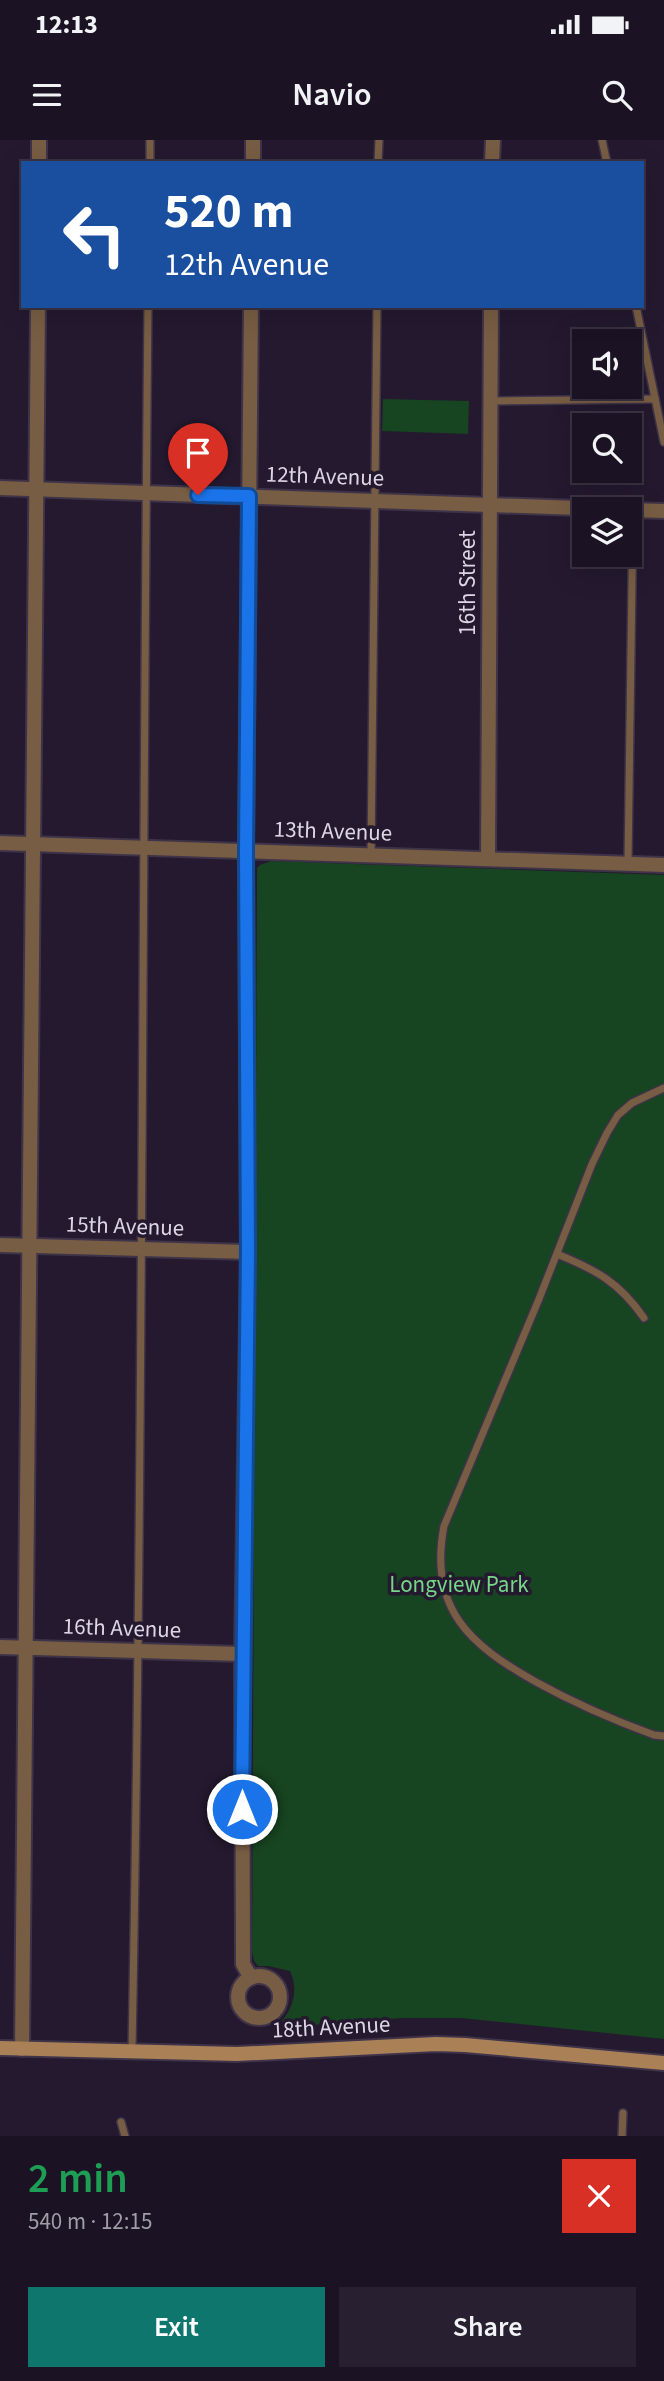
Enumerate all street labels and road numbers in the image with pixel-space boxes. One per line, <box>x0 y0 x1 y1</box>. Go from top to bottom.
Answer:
street label: 12th Avenue <box>265 457 385 495</box>
street label: 16th Street <box>451 530 484 636</box>
street label: 13th Avenue <box>273 812 393 850</box>
street label: 15th Avenue <box>65 1207 185 1245</box>
street label: 16th Avenue <box>62 1609 182 1647</box>
street label: 18th Avenue <box>271 2007 391 2047</box>

